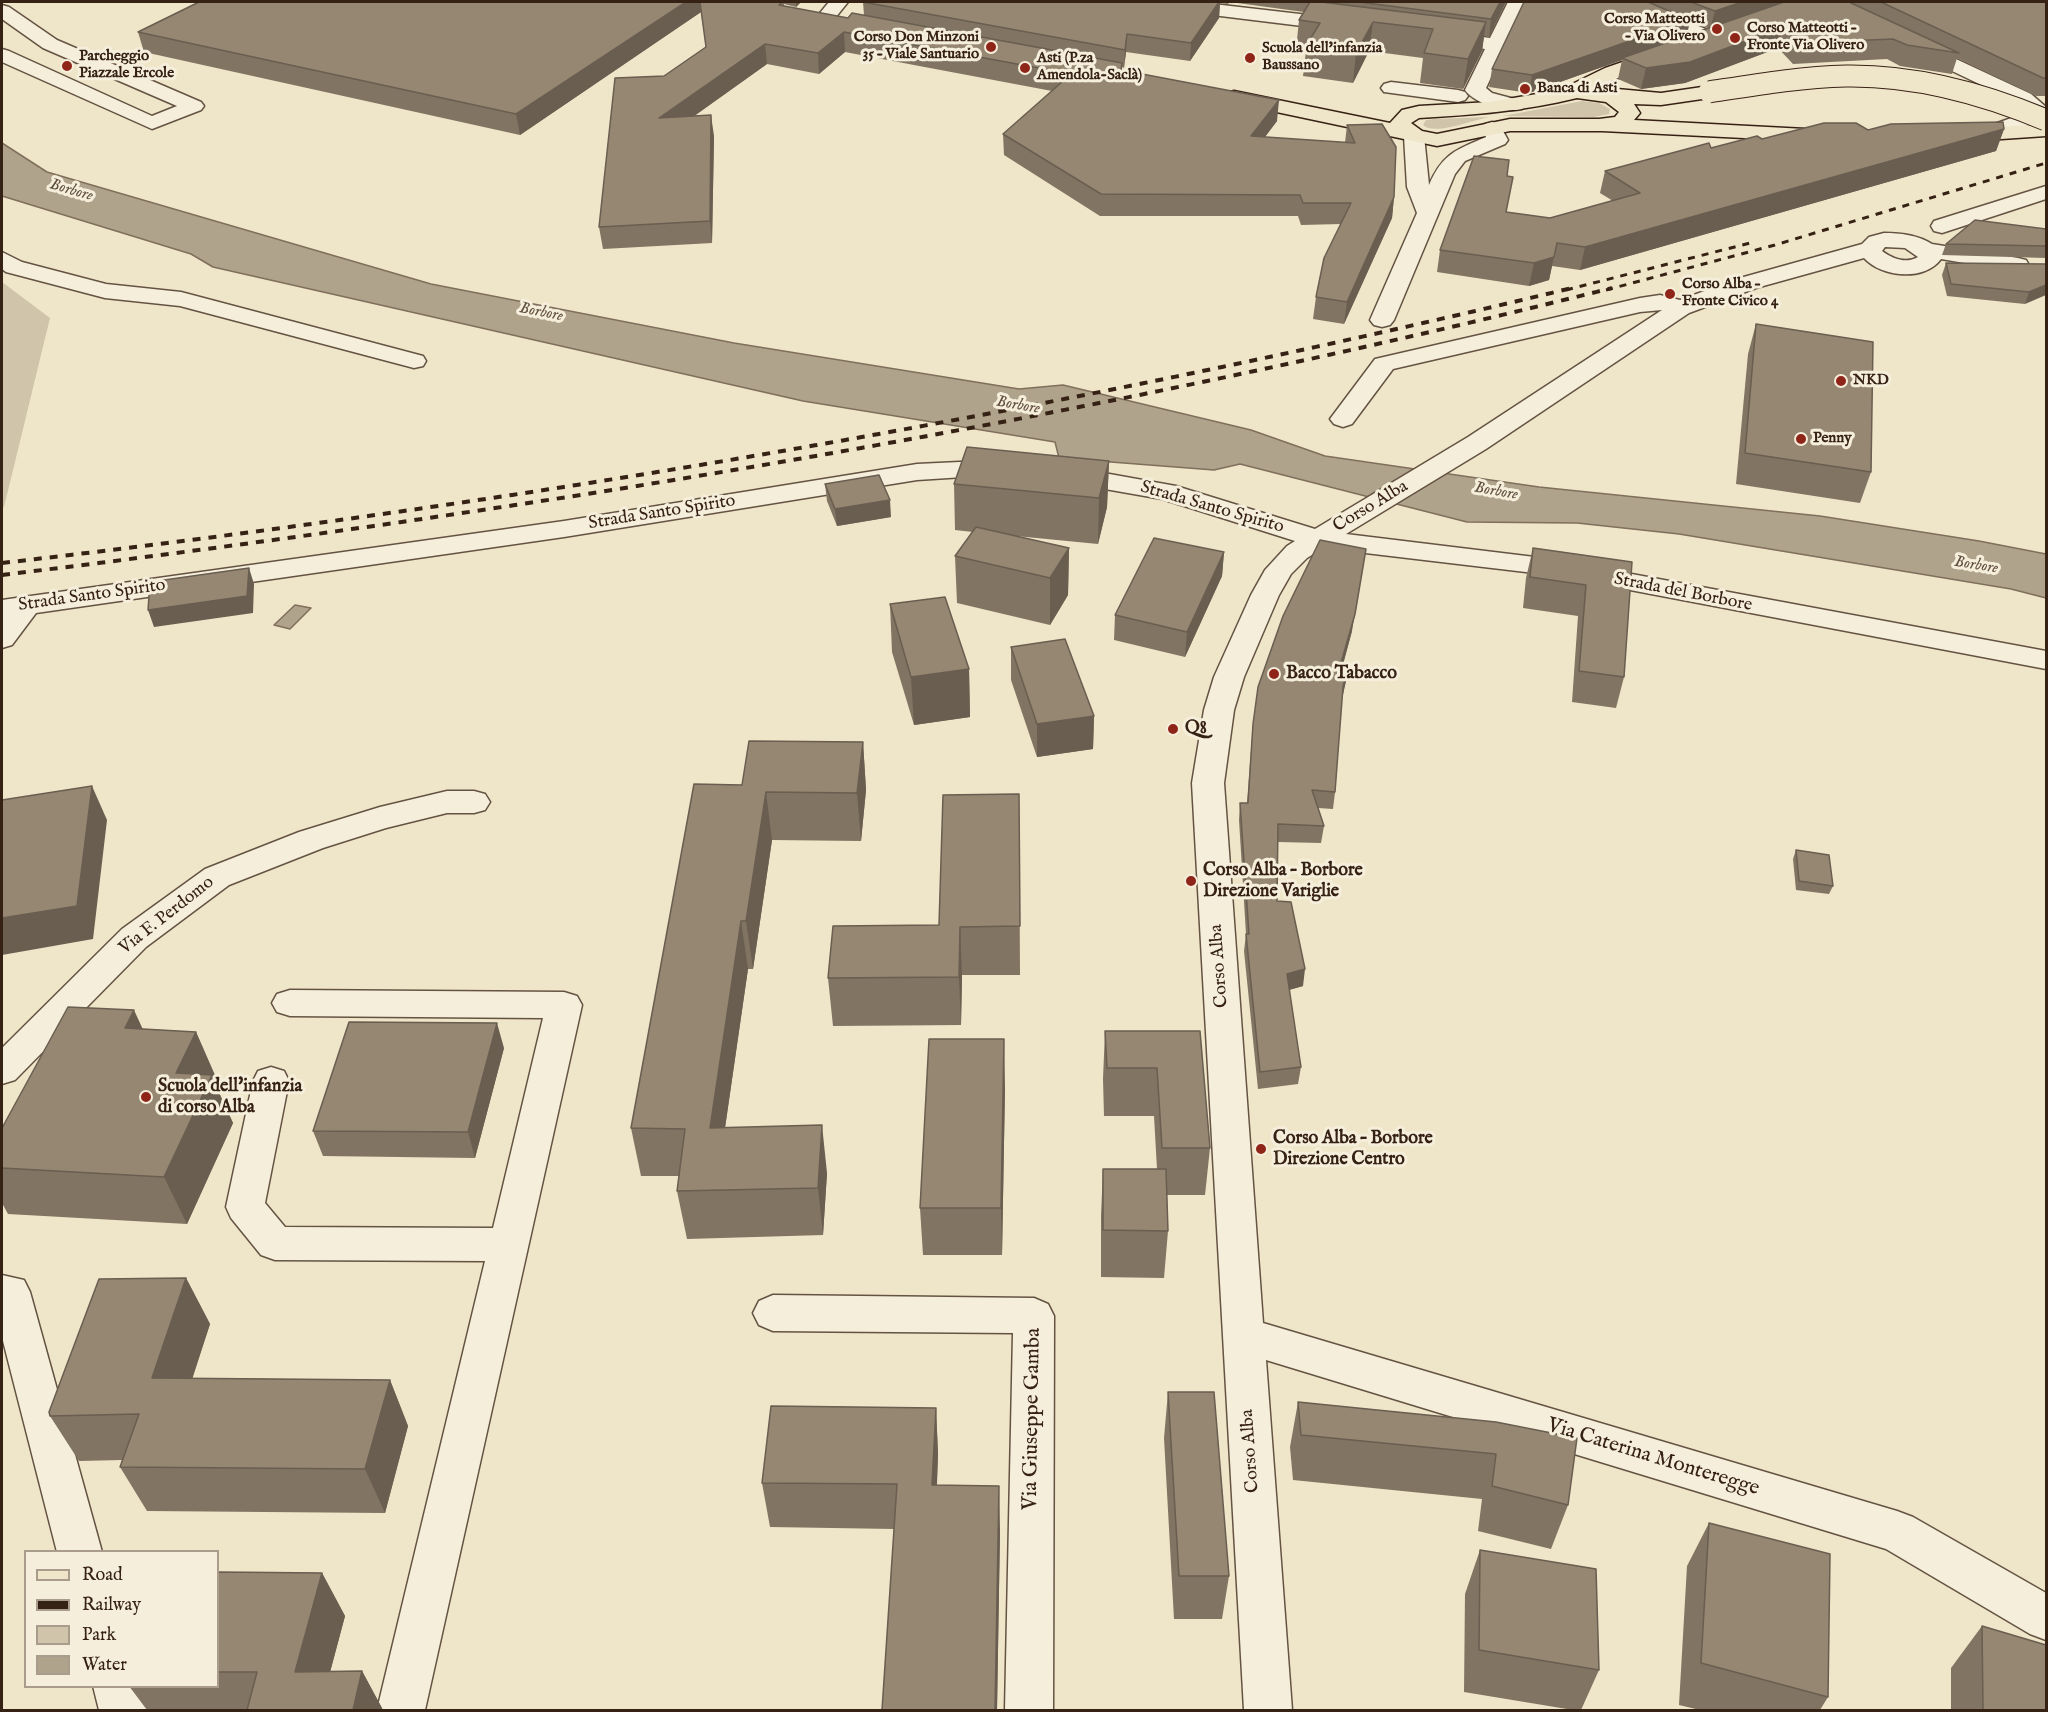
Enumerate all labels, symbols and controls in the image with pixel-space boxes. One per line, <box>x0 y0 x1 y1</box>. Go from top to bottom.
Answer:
place label: Corso Matteotti – Via Olivero <box>1604 11 1705 46</box>
place label: Corso Matteotti – Fronte Via Olivero <box>1747 20 1864 55</box>
marker: Corso Matteotti – Via Olivero <box>1710 22 1724 36</box>
place label: Corso Don Minzoni 35 – Viale Santuario <box>854 29 979 64</box>
marker: Corso Matteotti – Fronte Via Olivero <box>1728 31 1742 45</box>
marker: Corso Don Minzoni 35 – Viale Santuario <box>984 40 998 54</box>
place label: Scuola dell'infanzia Baussano <box>1262 40 1382 75</box>
place label: Parcheggio Piazzale Ercole <box>79 48 174 83</box>
place label: Asti (P.za Amendola-Saclà) <box>1037 50 1142 85</box>
marker: Scuola dell'infanzia Baussano <box>1243 51 1257 65</box>
marker: Parcheggio Piazzale Ercole <box>60 59 74 73</box>
marker: Asti (P.za Amendola-Saclà) <box>1018 61 1032 75</box>
place label: Banca di Asti <box>1537 80 1617 98</box>
marker: Banca di Asti <box>1518 82 1532 96</box>
water label: Borbore <box>47 176 95 206</box>
place label: Corso Alba – Fronte Civico 4 <box>1682 276 1778 311</box>
marker: Corso Alba – Fronte Civico 4 <box>1663 287 1677 301</box>
water label: Borbore <box>518 299 564 327</box>
place label: NKD <box>1853 372 1889 390</box>
marker: NKD <box>1834 374 1848 388</box>
water label: Borbore <box>995 393 1041 419</box>
place label: Penny <box>1813 430 1852 448</box>
marker: Penny <box>1794 432 1808 446</box>
street label: Corso Alba <box>1330 476 1412 538</box>
street label: Strada Santo Spirito <box>1138 477 1286 539</box>
water label: Borbore <box>1473 479 1519 505</box>
street label: Strada Santo Spirito <box>587 491 737 535</box>
water label: Borbore <box>1953 553 1999 579</box>
street label: Strada del Borbore <box>1612 569 1754 617</box>
street label: Strada Santo Spirito <box>17 575 167 617</box>
place label: Bacco Tabacco <box>1286 663 1397 685</box>
marker: Bacco Tabacco <box>1267 667 1281 681</box>
place label: Q8 <box>1185 718 1207 740</box>
marker: Q8 <box>1166 722 1180 736</box>
place label: Corso Alba – Borbore Direzione Variglie <box>1203 860 1363 902</box>
street label: Via F. Perdomo <box>115 872 219 960</box>
marker: Corso Alba – Borbore Direzione Variglie <box>1184 874 1198 888</box>
street label: Corso Alba <box>1206 924 1234 1008</box>
place label: Scuola dell'infanzia di corso Alba <box>158 1076 302 1118</box>
marker: Scuola dell'infanzia di corso Alba <box>139 1090 153 1104</box>
place label: Corso Alba – Borbore Direzione Centro <box>1273 1128 1433 1170</box>
marker: Corso Alba – Borbore Direzione Centro <box>1254 1142 1268 1156</box>
street label: Via Giuseppe Gamba <box>1019 1328 1047 1510</box>
street label: Corso Alba <box>1237 1409 1265 1493</box>
street label: Via Caterina Monteregge <box>1544 1414 1762 1502</box>
legend <box>24 1550 219 1688</box>
text: Road <box>82 1564 123 1587</box>
text: Railway <box>82 1594 141 1617</box>
text: Park <box>82 1624 116 1647</box>
text: Water <box>82 1654 127 1677</box>

